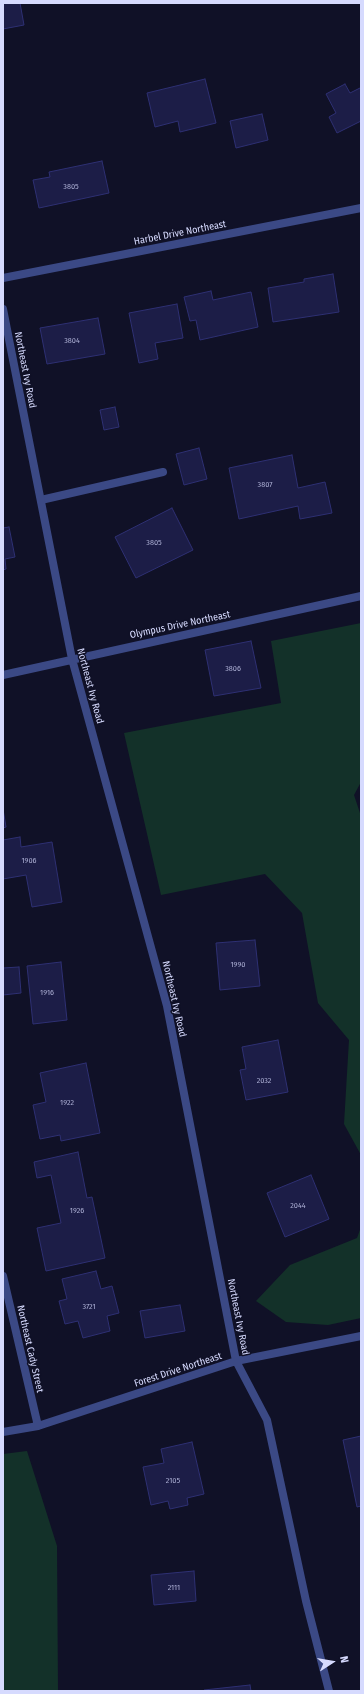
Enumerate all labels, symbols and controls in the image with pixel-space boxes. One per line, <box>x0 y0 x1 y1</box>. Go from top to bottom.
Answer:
house number: 3805 <box>63 182 79 192</box>
street label: Harbel Drive Northeast <box>133 218 227 248</box>
street label: Northeast Ivy Road <box>12 331 38 409</box>
house number: 3804 <box>64 336 80 346</box>
house number: 3807 <box>258 480 272 490</box>
house number: 3805 <box>146 538 162 548</box>
street label: Olympus Drive Northeast <box>129 609 231 641</box>
street label: Northeast Ivy Road <box>74 647 106 725</box>
house number: 3806 <box>225 664 241 674</box>
house number: 1906 <box>21 856 37 866</box>
street label: Northeast Ivy Road <box>159 960 189 1038</box>
house number: 1990 <box>230 960 246 970</box>
house number: 1916 <box>40 988 54 998</box>
house number: 2032 <box>257 1076 271 1086</box>
house number: 1922 <box>60 1098 74 1108</box>
house number: 2044 <box>290 1201 306 1211</box>
house number: 1926 <box>70 1206 84 1216</box>
street label: Northeast Ivy Road <box>225 1278 251 1356</box>
house number: 3721 <box>82 1302 96 1312</box>
street label: Northeast Cady Street <box>14 1304 46 1394</box>
street label: Forest Drive Northeast <box>133 1350 223 1390</box>
house number: 2105 <box>166 1476 180 1486</box>
house number: 2111 <box>168 1583 180 1593</box>
north arrow <box>312 1642 352 1682</box>
text: N <box>337 1655 351 1664</box>

